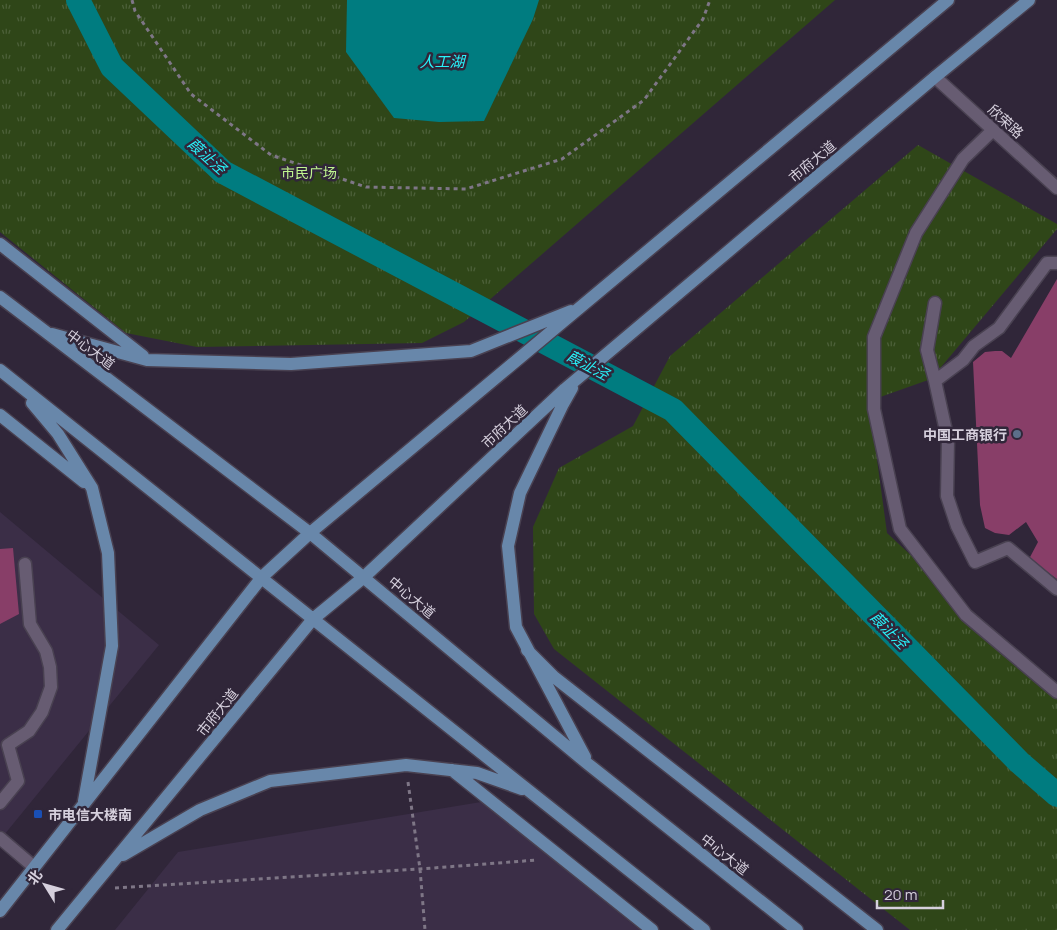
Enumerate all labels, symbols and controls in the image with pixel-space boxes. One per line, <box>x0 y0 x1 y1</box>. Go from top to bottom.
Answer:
water label: 人工湖 <box>419 51 466 72</box>
street label: 欣荣路 <box>984 100 1028 142</box>
water label: 葭沚泾 <box>183 133 232 180</box>
street label: 市府大道 <box>784 136 840 186</box>
park label: 市民广场 <box>281 163 337 182</box>
street label: 中心大道 <box>63 325 119 373</box>
water label: 葭沚泾 <box>563 345 615 386</box>
street label: 市府大道 <box>477 400 531 452</box>
place label: 中国工商银行 <box>923 425 1007 444</box>
marker: 中国工商银行 <box>1011 428 1023 440</box>
street label: 中心大道 <box>384 572 440 622</box>
water label: 葭沚泾 <box>866 607 914 655</box>
street label: 市府大道 <box>192 684 242 740</box>
place label: 市电信大楼南 <box>48 805 132 824</box>
marker: 市电信大楼南 <box>32 808 44 820</box>
street label: 中心大道 <box>697 829 753 879</box>
north arrow <box>20 860 70 910</box>
text: 北 <box>22 866 46 888</box>
scale bar <box>877 878 943 910</box>
text: 20 m <box>884 884 917 905</box>

